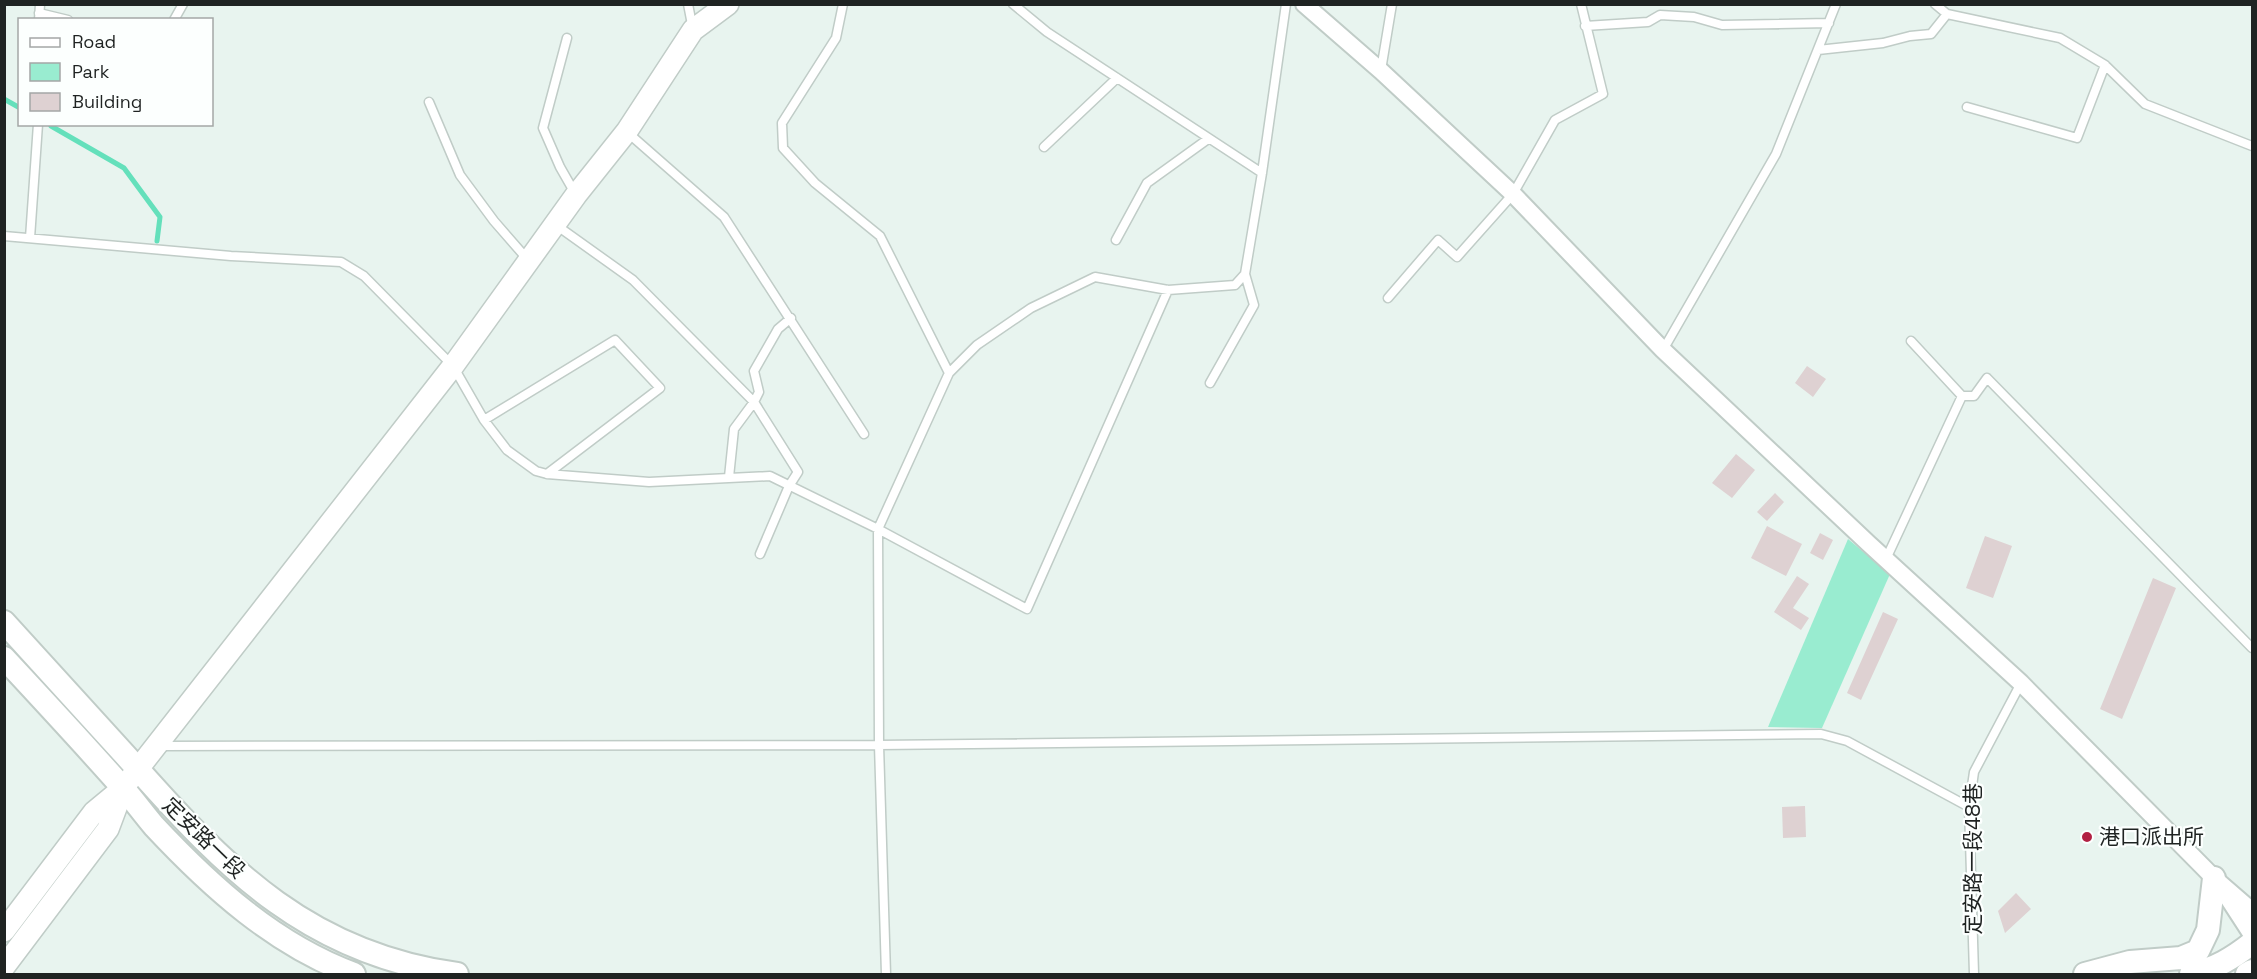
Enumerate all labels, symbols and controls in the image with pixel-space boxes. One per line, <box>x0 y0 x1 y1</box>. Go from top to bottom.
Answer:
legend <box>18 18 213 126</box>
text: Road <box>72 30 116 53</box>
text: Park <box>72 60 110 83</box>
text: Building <box>72 90 142 113</box>
street label: 定安路一段48巷 <box>1959 783 1986 935</box>
street label: 定安路一段 <box>157 791 251 884</box>
place label: 港口派出所 <box>2099 823 2204 850</box>
marker: 港口派出所 <box>2080 830 2094 844</box>

